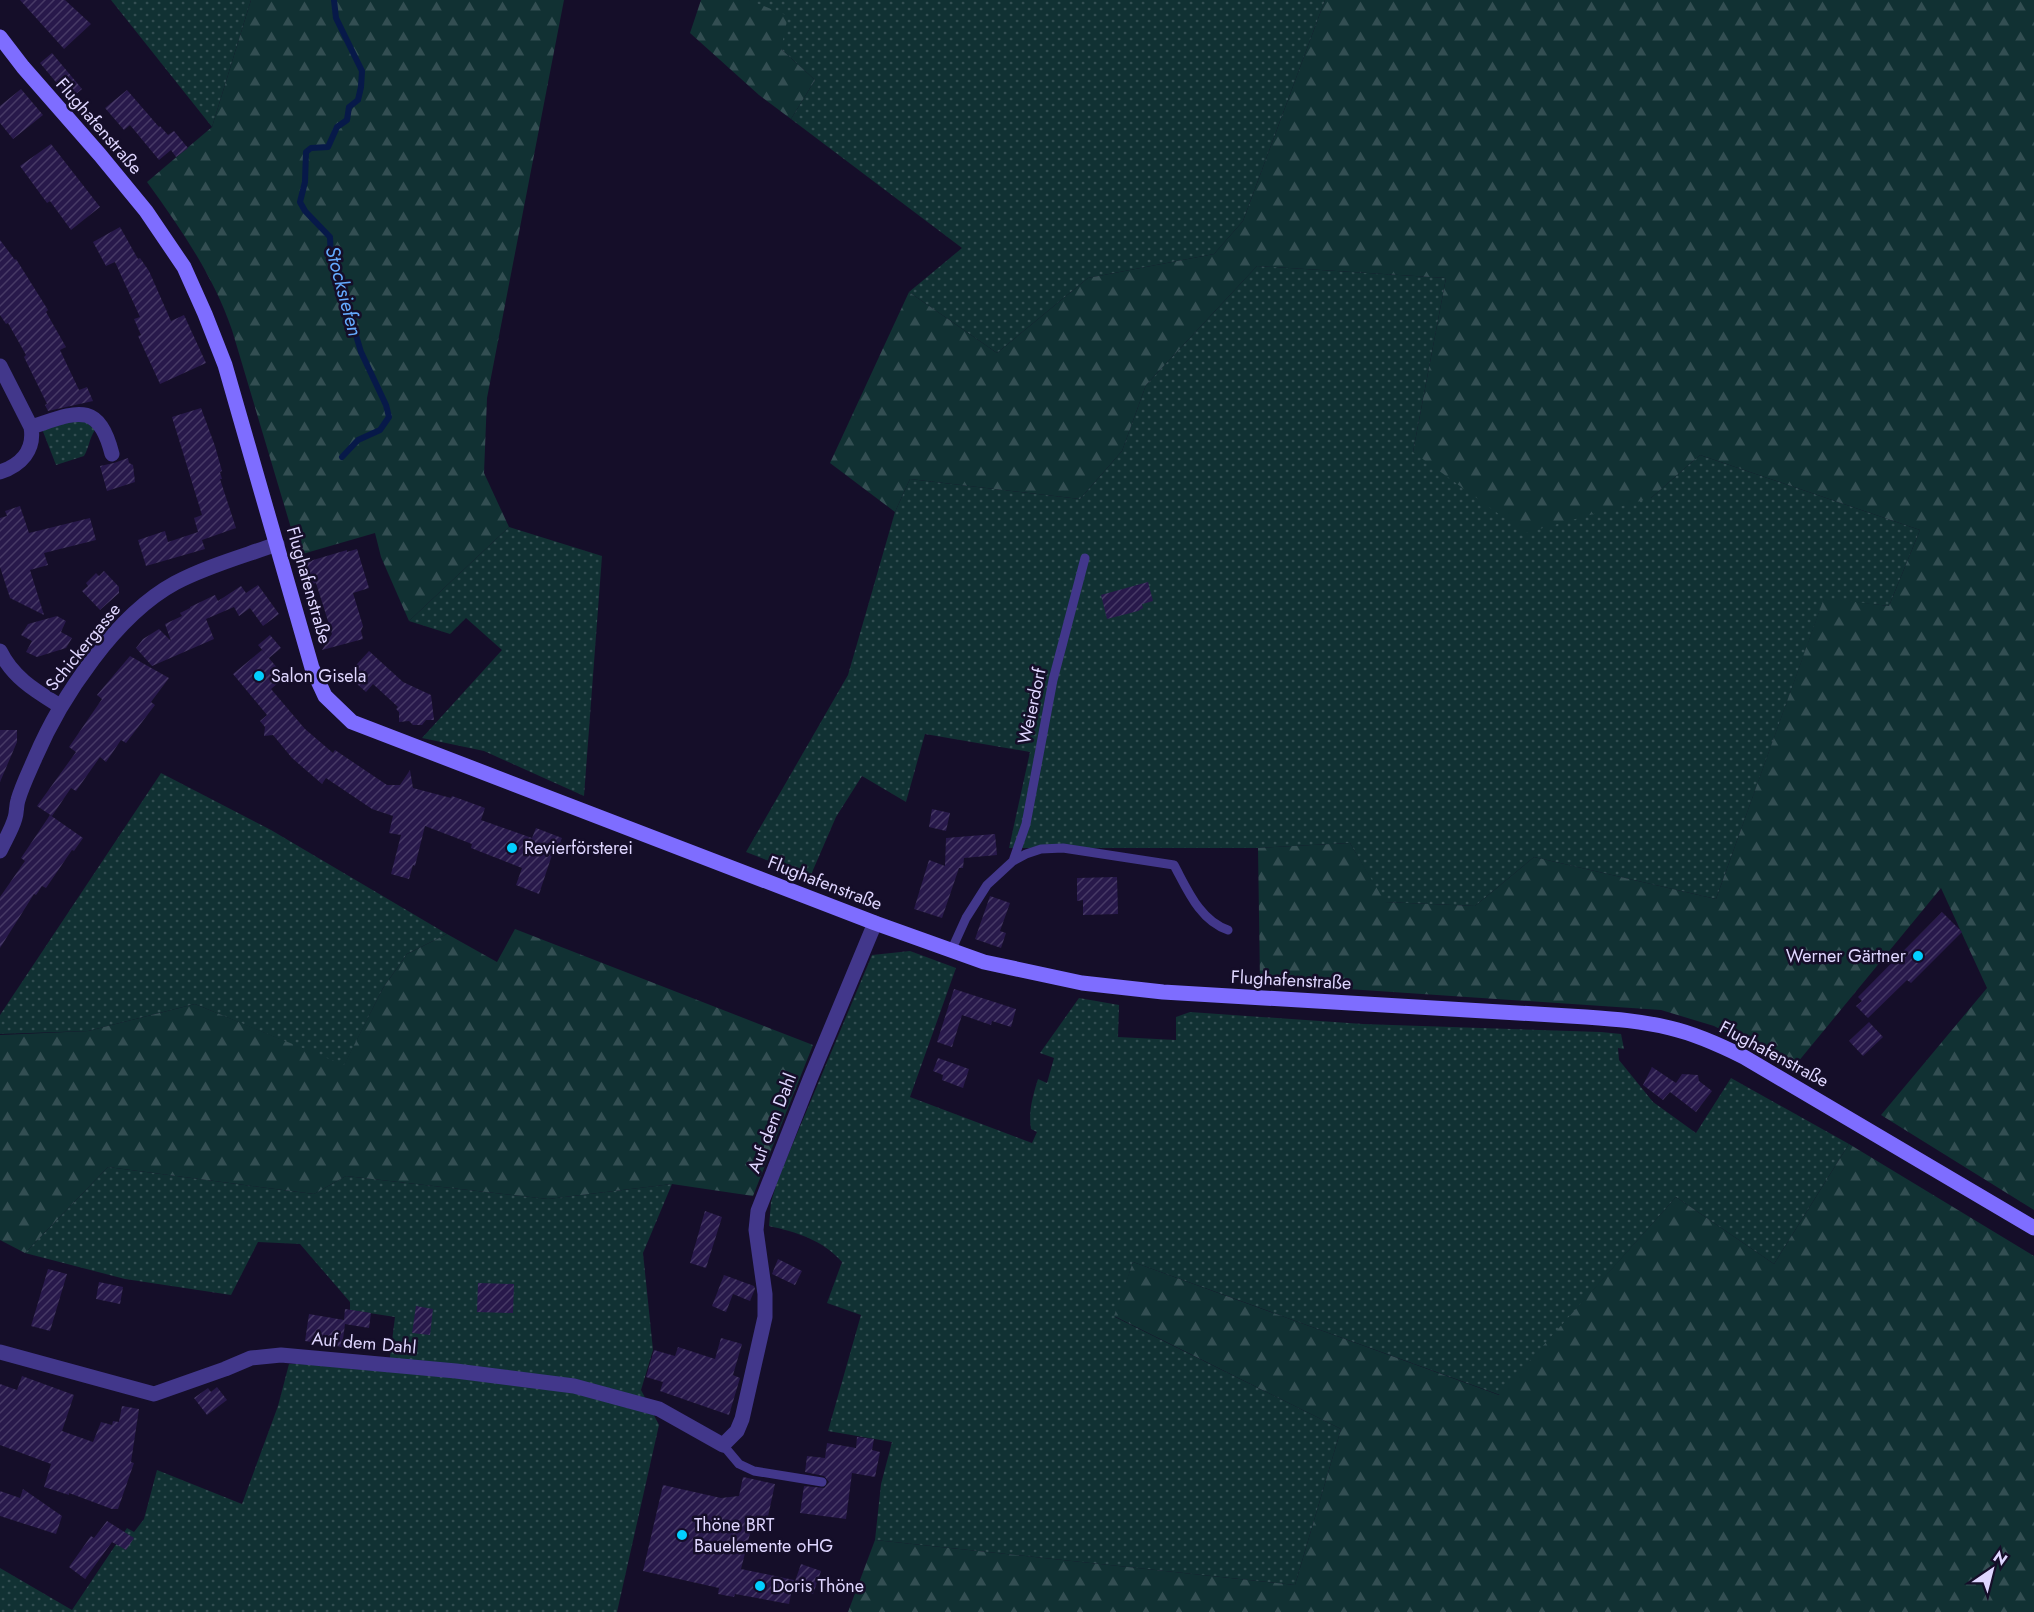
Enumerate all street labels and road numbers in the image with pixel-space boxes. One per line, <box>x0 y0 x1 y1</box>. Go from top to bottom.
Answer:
street label: Flughafenstraße <box>50 72 148 180</box>
street label: Flughafenstraße <box>280 523 338 647</box>
street label: Schickergasse <box>39 597 127 697</box>
street label: Weierdorf <box>1011 665 1053 746</box>
street label: Flughafenstraße <box>764 849 886 917</box>
street label: Flughafenstraße <box>1230 964 1352 996</box>
street label: Flughafenstraße <box>1715 1014 1833 1094</box>
street label: Auf dem Dahl <box>741 1069 803 1177</box>
street label: Auf dem Dahl <box>311 1325 417 1361</box>

